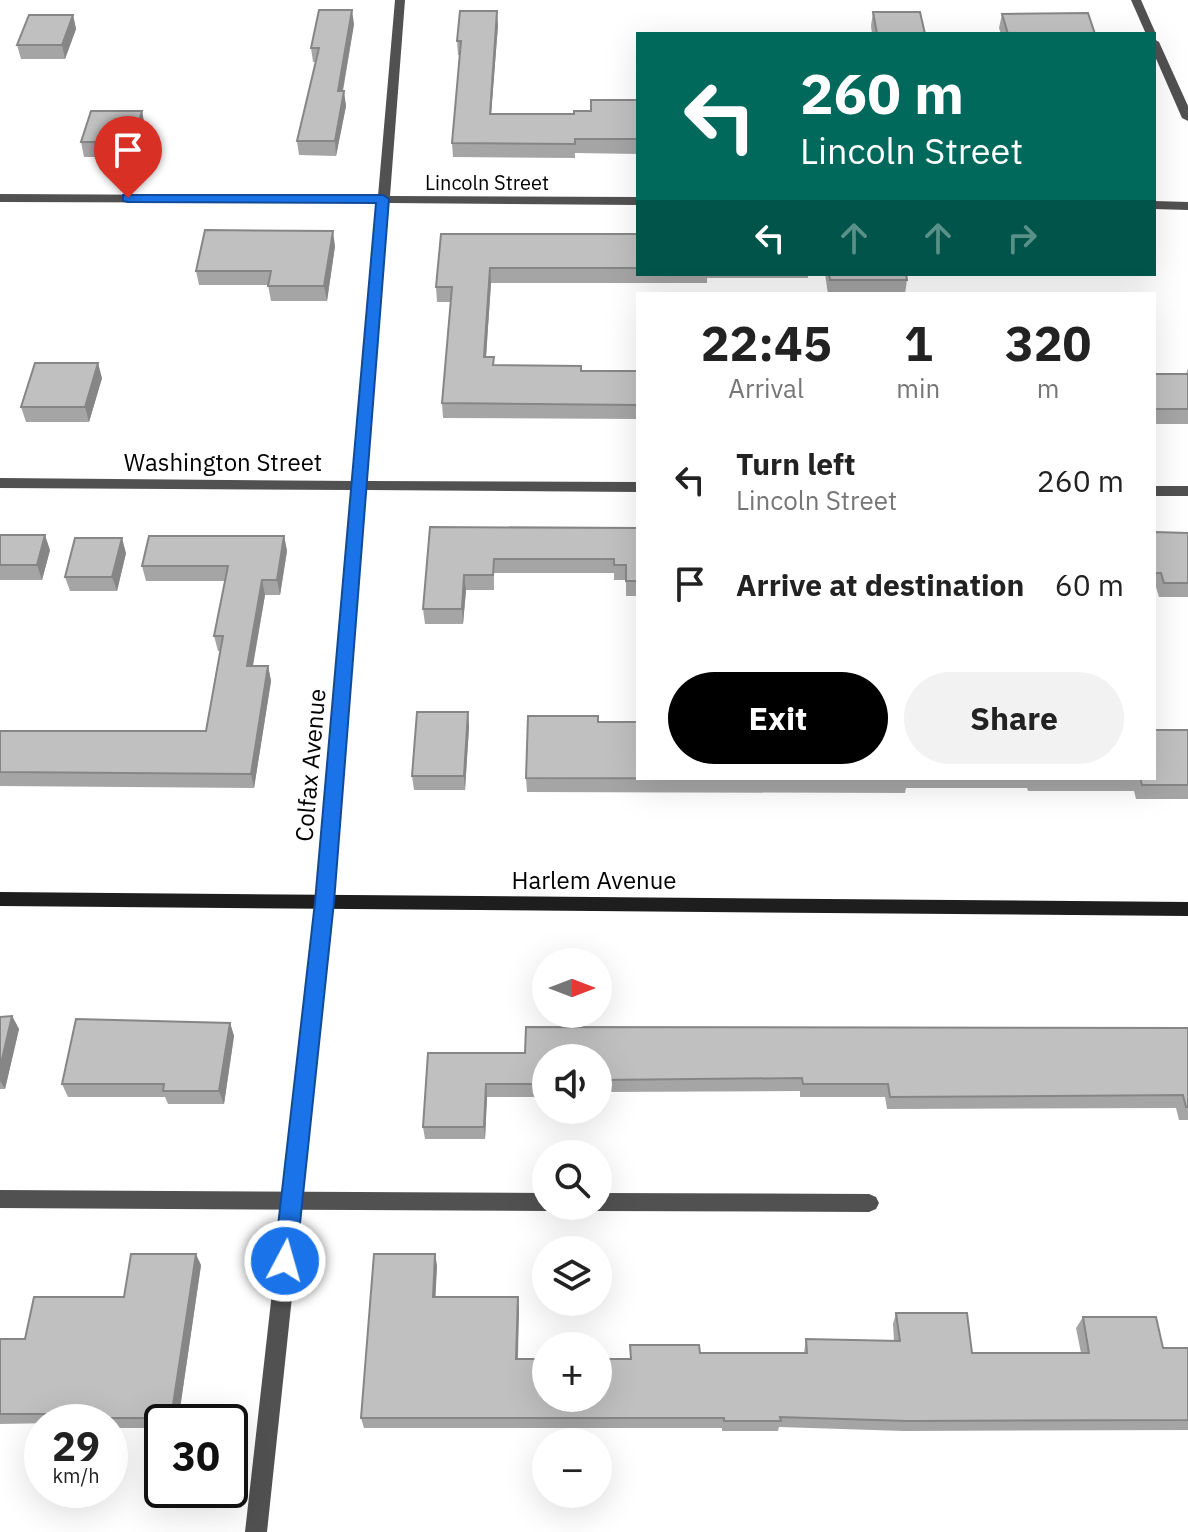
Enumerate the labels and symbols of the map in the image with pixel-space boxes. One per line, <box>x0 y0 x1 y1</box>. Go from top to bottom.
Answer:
pin <box>94 116 162 198</box>
street label: Lincoln Street <box>425 169 549 196</box>
street label: Washington Street <box>124 446 322 478</box>
street label: Colfax Avenue <box>287 687 333 843</box>
street label: Harlem Avenue <box>511 864 677 896</box>
north arrow <box>532 948 612 1028</box>
position arrow <box>243 1219 327 1303</box>
speed limit sign: 30 <box>144 1404 248 1508</box>

